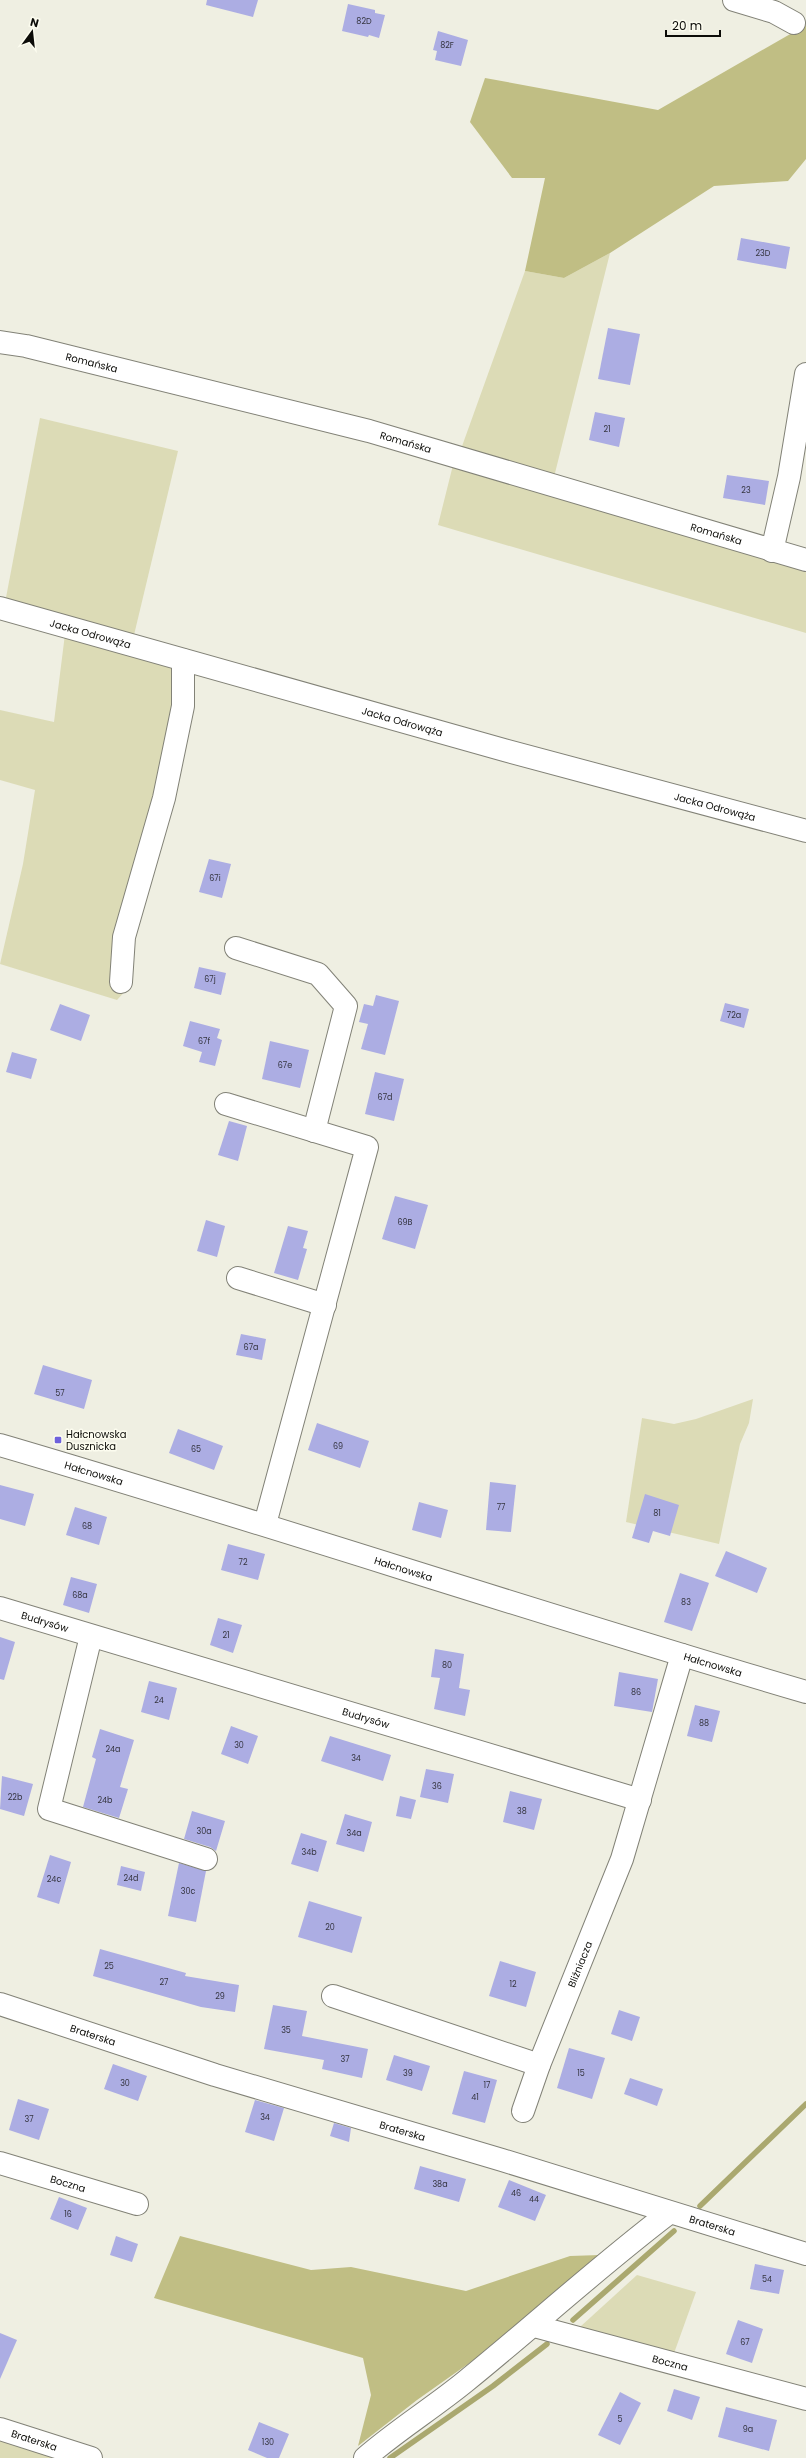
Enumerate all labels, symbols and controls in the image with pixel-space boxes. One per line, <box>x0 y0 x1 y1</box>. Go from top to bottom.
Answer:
north arrow <box>12 12 52 52</box>
scale bar <box>666 12 720 38</box>
text: N <box>29 14 41 31</box>
house number: 82D <box>356 16 372 27</box>
text: 20 m <box>672 17 702 34</box>
house number: 82F <box>440 40 454 51</box>
house number: 23D <box>756 248 771 259</box>
street label: Romańska <box>64 349 119 376</box>
house number: 21 <box>603 424 611 435</box>
street label: Romańska <box>378 428 433 457</box>
house number: 23 <box>741 485 751 496</box>
street label: Romańska <box>689 519 744 549</box>
street label: Jacka Odrowąża <box>48 615 133 653</box>
street label: Jacka Odrowąża <box>360 703 445 740</box>
street label: Jacka Odrowąża <box>672 789 757 825</box>
house number: 67i <box>209 873 221 884</box>
house number: 67j <box>204 974 216 985</box>
house number: 72a <box>727 1010 741 1021</box>
house number: 67f <box>198 1036 210 1047</box>
house number: 67e <box>278 1060 292 1071</box>
house number: 67d <box>378 1092 392 1103</box>
house number: 69B <box>397 1217 413 1228</box>
house number: 67a <box>244 1342 258 1353</box>
house number: 57 <box>55 1388 65 1399</box>
place label: Hałcnowska Dusznicka <box>66 1427 126 1454</box>
marker: Hałcnowska Dusznicka <box>53 1435 63 1445</box>
house number: 69 <box>333 1441 343 1452</box>
house number: 65 <box>191 1444 201 1455</box>
street label: Hałcnowska <box>63 1458 125 1489</box>
house number: 77 <box>497 1502 506 1513</box>
house number: 81 <box>653 1508 661 1519</box>
house number: 68 <box>82 1521 92 1532</box>
street label: Hałcnowska <box>372 1553 434 1585</box>
house number: 72 <box>239 1557 248 1568</box>
house number: 68a <box>72 1590 88 1601</box>
house number: 83 <box>681 1597 691 1608</box>
street label: Budrysów <box>19 1608 71 1636</box>
house number: 21 <box>222 1630 230 1641</box>
street label: Hałcnowska <box>682 1649 744 1681</box>
house number: 80 <box>442 1660 452 1671</box>
house number: 86 <box>631 1687 641 1698</box>
house number: 24 <box>154 1695 164 1706</box>
street label: Budrysów <box>340 1704 392 1733</box>
house number: 88 <box>699 1718 709 1729</box>
house number: 30 <box>234 1740 244 1751</box>
house number: 24a <box>105 1744 121 1755</box>
house number: 34 <box>351 1753 361 1764</box>
house number: 36 <box>432 1781 442 1792</box>
house number: 22b <box>8 1792 23 1803</box>
house number: 24b <box>97 1795 113 1806</box>
house number: 38 <box>517 1806 527 1817</box>
house number: 30a <box>196 1826 212 1837</box>
house number: 34a <box>346 1828 362 1839</box>
house number: 34b <box>301 1847 317 1858</box>
house number: 24d <box>123 1873 139 1884</box>
house number: 24c <box>47 1874 61 1885</box>
house number: 30c <box>181 1886 195 1897</box>
house number: 20 <box>325 1922 335 1933</box>
street label: Bliźniacza <box>564 1939 596 1990</box>
house number: 25 <box>104 1961 114 1972</box>
house number: 27 <box>160 1977 169 1988</box>
house number: 12 <box>509 1979 517 1990</box>
house number: 29 <box>215 1991 225 2002</box>
street label: Braterska <box>68 2021 118 2050</box>
house number: 35 <box>281 2025 291 2036</box>
house number: 37 <box>340 2054 350 2065</box>
house number: 39 <box>403 2068 413 2079</box>
house number: 15 <box>577 2068 585 2079</box>
house number: 30 <box>120 2078 130 2089</box>
house number: 17 <box>484 2080 491 2091</box>
house number: 41 <box>471 2092 479 2103</box>
house number: 34 <box>260 2112 270 2123</box>
house number: 37 <box>24 2114 34 2125</box>
street label: Braterska <box>378 2117 427 2145</box>
street label: Boczna <box>48 2171 87 2196</box>
house number: 38a <box>432 2179 448 2190</box>
house number: 46 <box>511 2188 521 2199</box>
house number: 44 <box>529 2194 539 2205</box>
house number: 16 <box>64 2209 72 2220</box>
street label: Braterska <box>687 2211 737 2240</box>
house number: 54 <box>762 2274 772 2285</box>
house number: 67 <box>740 2337 750 2348</box>
street label: Boczna <box>651 2351 690 2375</box>
house number: 5 <box>617 2414 623 2425</box>
house number: 9a <box>743 2424 753 2435</box>
street label: Braterska <box>9 2426 59 2455</box>
house number: 130 <box>262 2437 274 2448</box>

